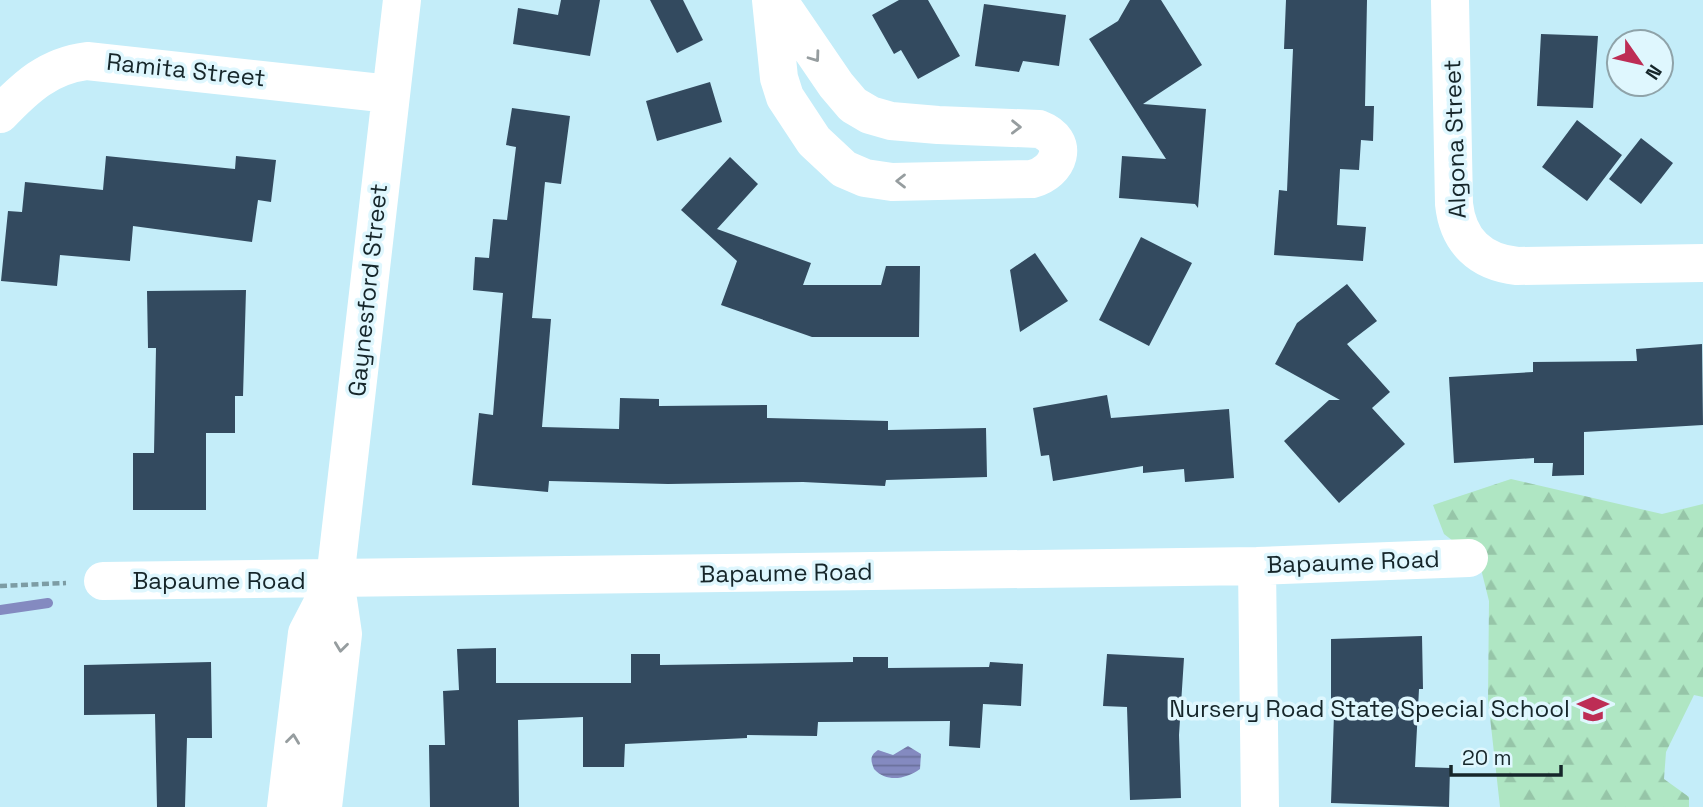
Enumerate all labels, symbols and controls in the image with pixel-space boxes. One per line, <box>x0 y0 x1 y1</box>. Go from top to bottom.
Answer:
north arrow <box>1605 28 1675 98</box>
street label: Ramita Street <box>105 46 267 93</box>
one-way arrow <box>807 49 819 62</box>
street label: Algona Street <box>1436 59 1473 219</box>
text: N <box>1640 60 1668 84</box>
one-way arrow <box>1010 120 1021 135</box>
one-way arrow <box>895 174 906 189</box>
street label: Gaynesford Street <box>341 182 394 398</box>
street label: Bapaume Road <box>1266 543 1440 580</box>
street label: Bapaume Road <box>699 555 873 590</box>
street label: Bapaume Road <box>132 565 306 596</box>
one-way arrow <box>334 641 349 653</box>
school or university icon: Nursery Road State Special School <box>1576 692 1610 726</box>
place label: Nursery Road State Special School <box>1169 693 1570 724</box>
one-way arrow <box>286 733 301 745</box>
scale bar <box>1451 734 1561 778</box>
text: 20 m <box>1462 744 1512 771</box>

